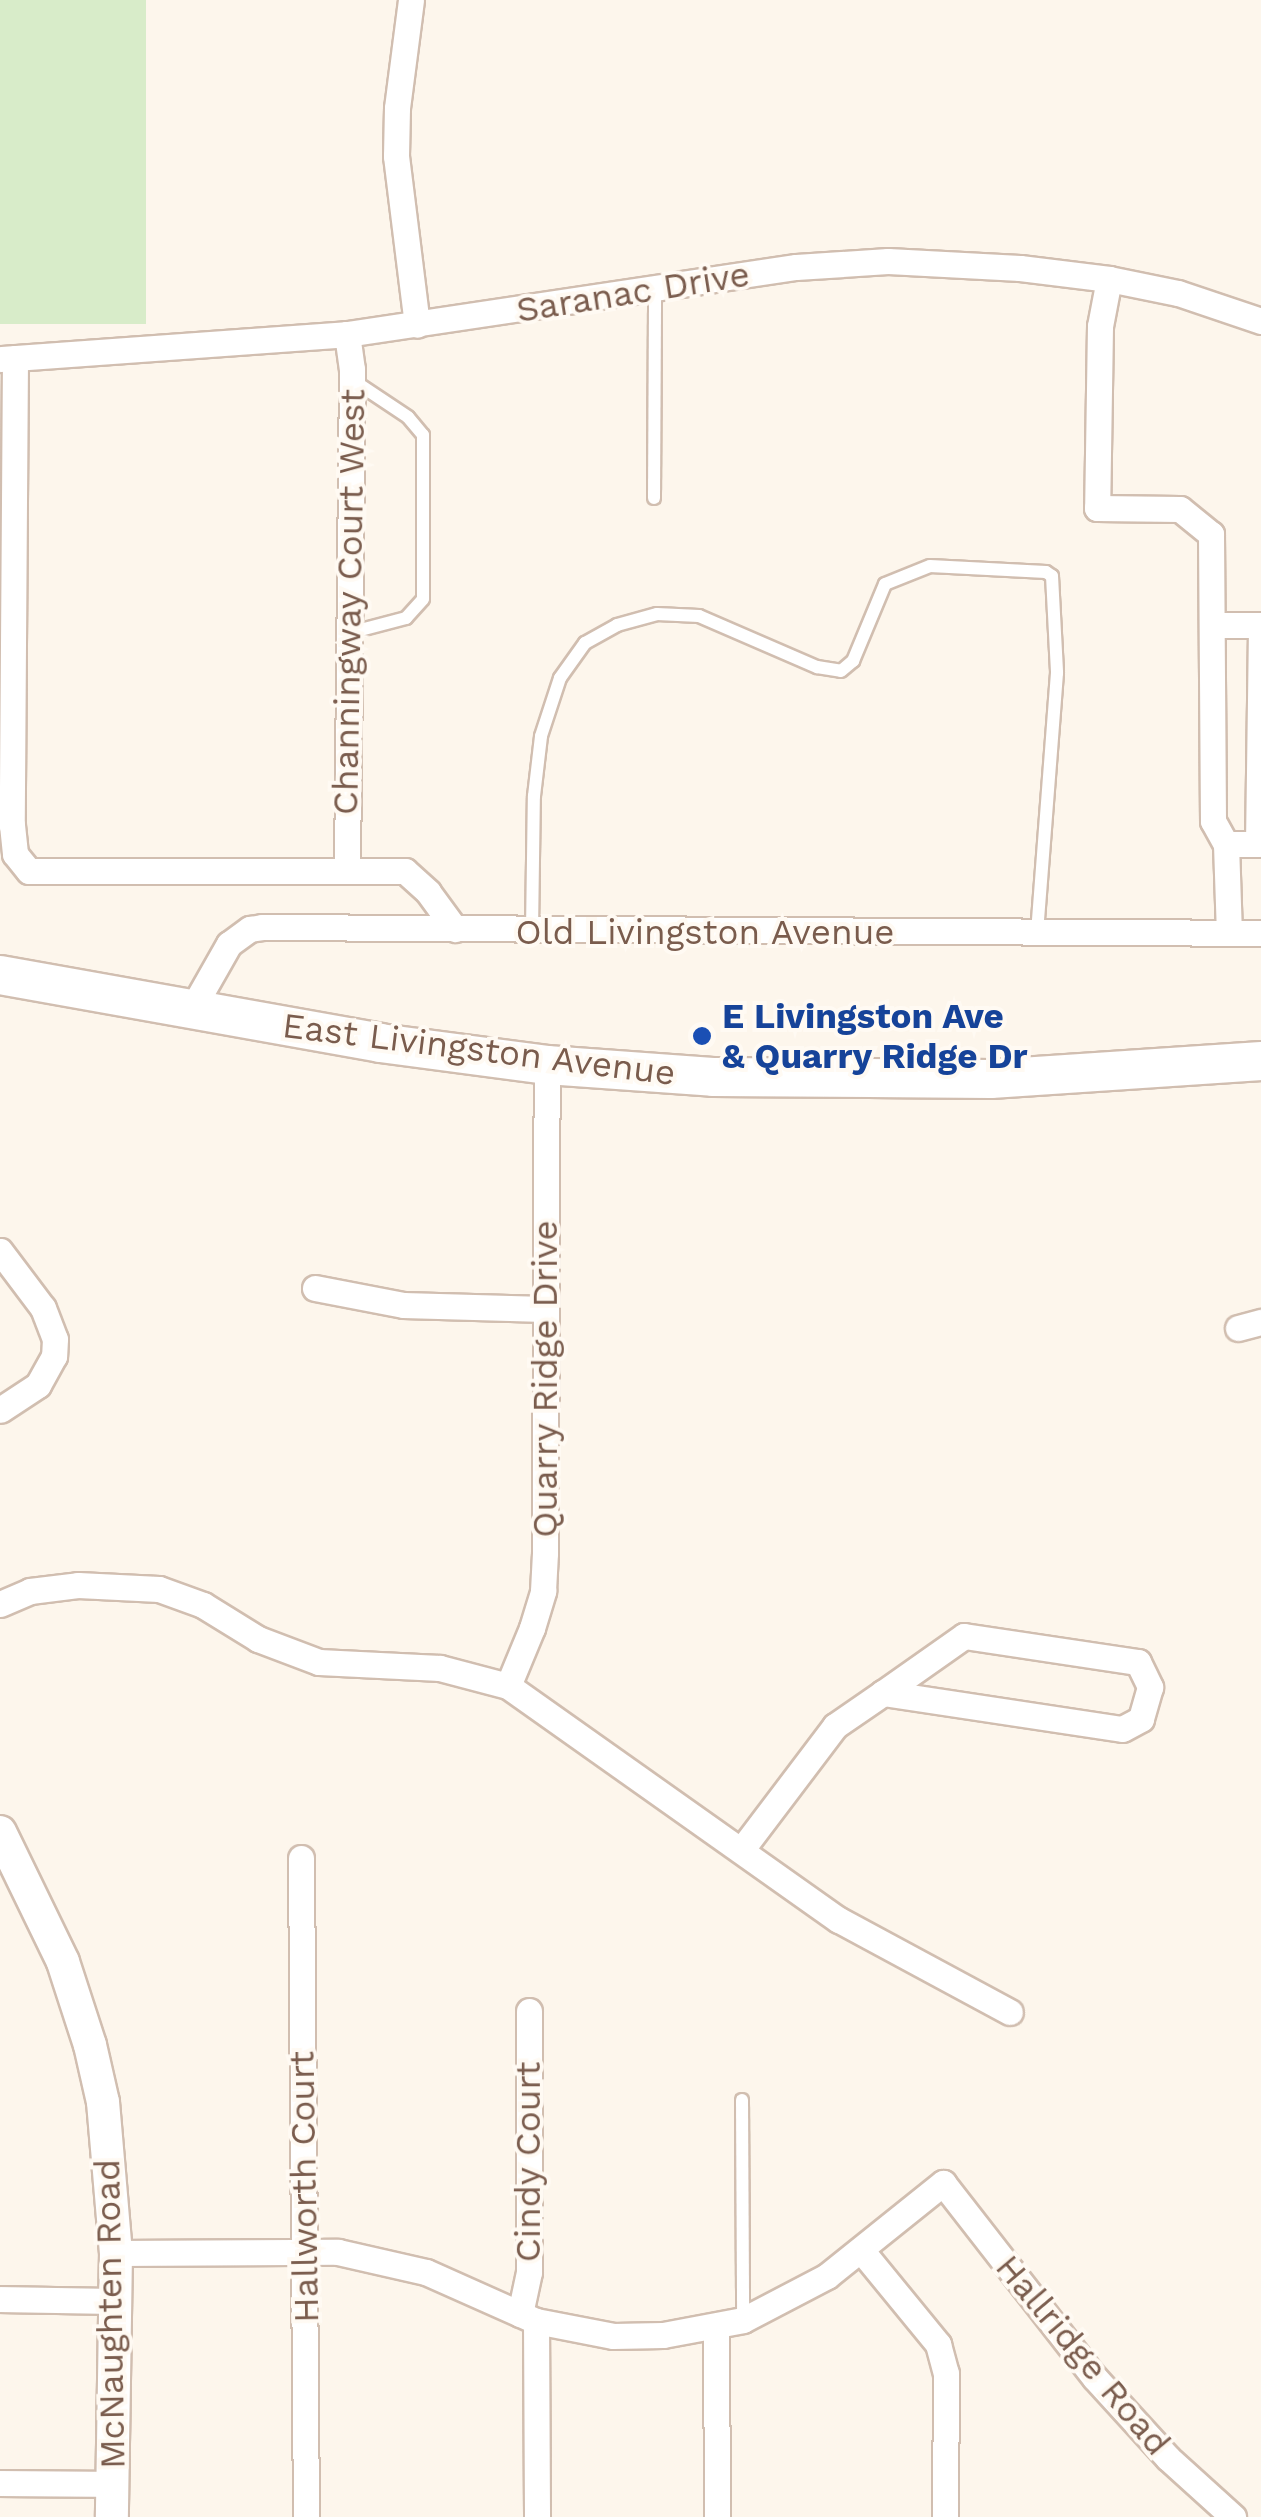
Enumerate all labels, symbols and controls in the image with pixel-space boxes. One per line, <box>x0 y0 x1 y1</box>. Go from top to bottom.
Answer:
street label: Saranac Drive <box>513 253 753 331</box>
street label: Channingway Court West <box>324 388 374 816</box>
street label: Old Livingston Avenue <box>515 911 895 953</box>
place label: E Livingston Ave & Quarry Ridge Dr <box>722 995 1028 1077</box>
street label: East Livingston Avenue <box>280 1004 678 1094</box>
marker: E Livingston Ave & Quarry Ridge Dr <box>691 1025 713 1047</box>
street label: Quarry Ridge Drive <box>524 1220 566 1538</box>
street label: Hallworth Court <box>281 2051 327 2323</box>
street label: Cindy Court <box>507 2061 549 2263</box>
street label: McNaughten Road <box>86 2159 134 2469</box>
street label: Hallridge Road <box>987 2246 1179 2464</box>

